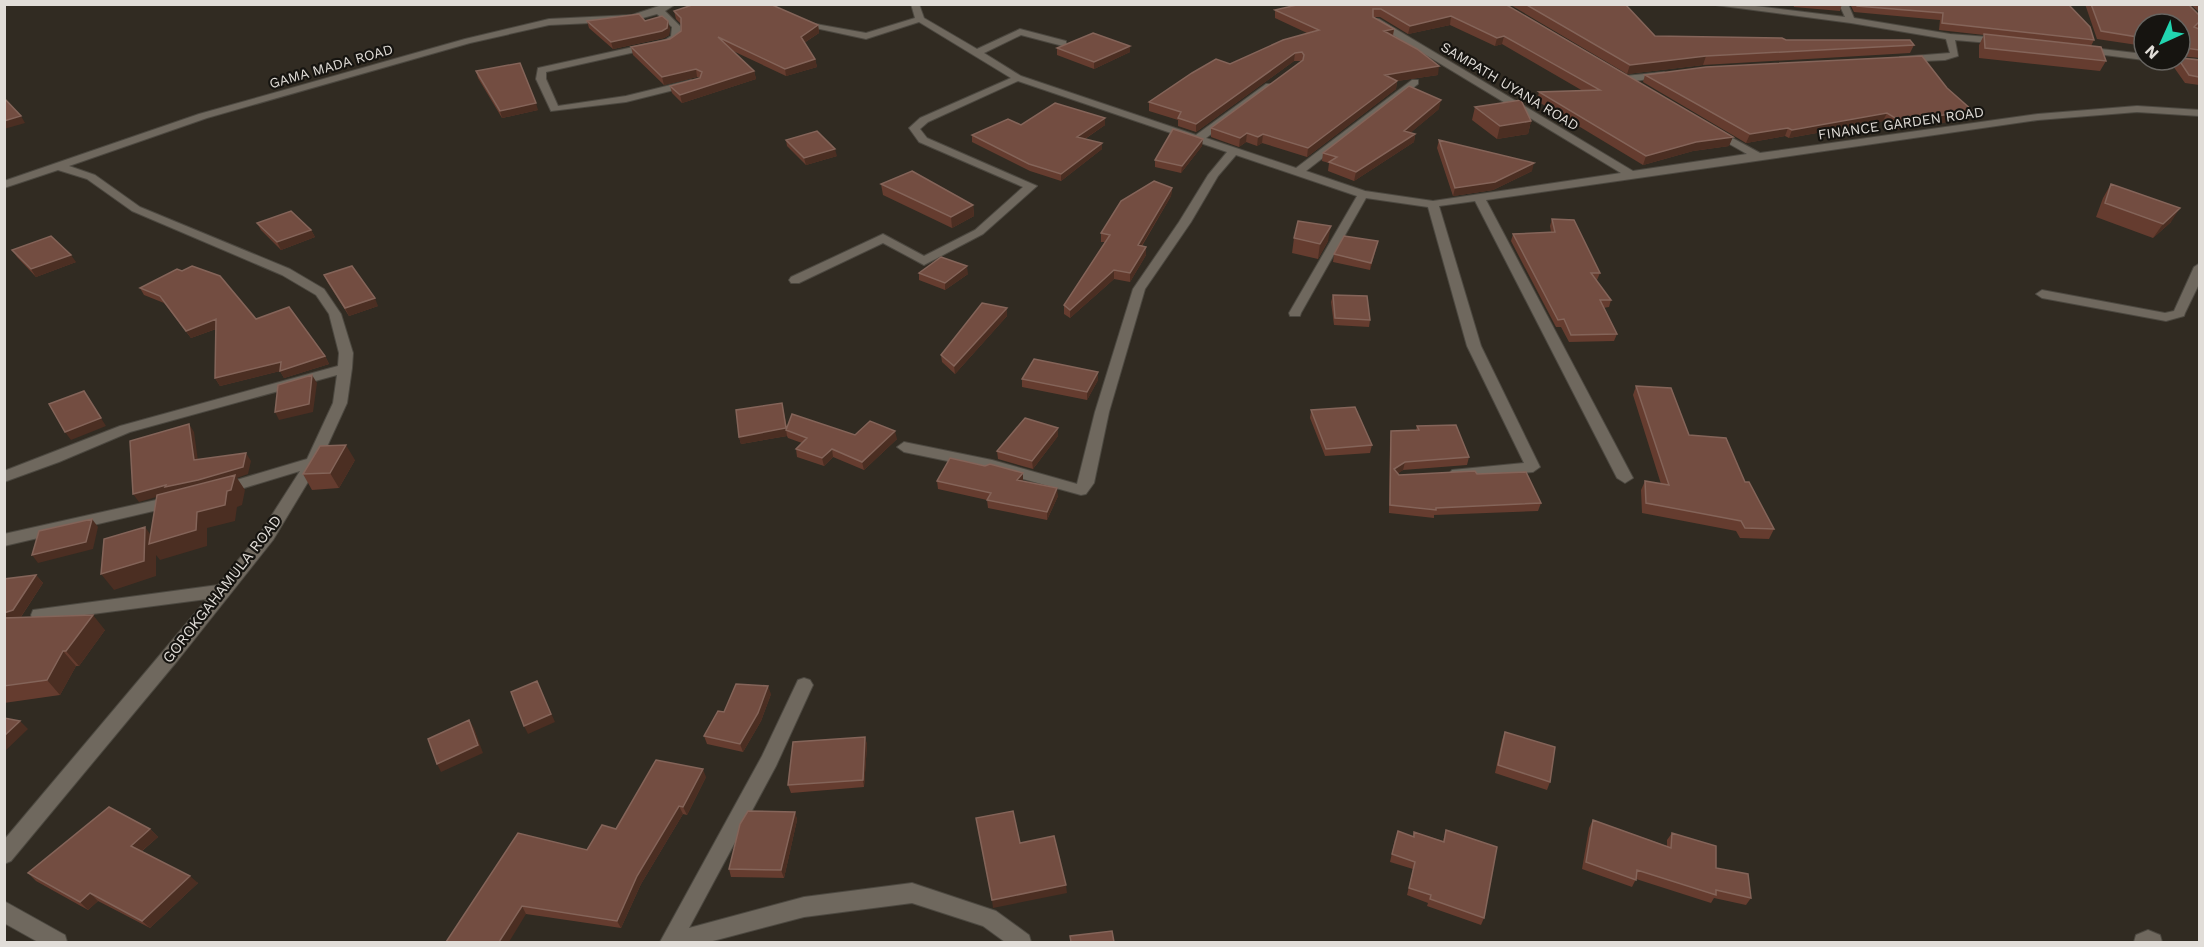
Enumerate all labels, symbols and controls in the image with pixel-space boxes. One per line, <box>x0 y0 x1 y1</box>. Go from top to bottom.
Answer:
north arrow <box>2132 12 2192 72</box>
street label: SAMPATH UYANA ROAD <box>1438 38 1582 134</box>
street label: GAMA MADA ROAD <box>267 41 395 91</box>
text: N <box>2141 41 2163 63</box>
street label: FINANCE GARDEN ROAD <box>1817 103 1985 143</box>
street label: GOROKGAHAMULA ROAD <box>159 512 285 666</box>

